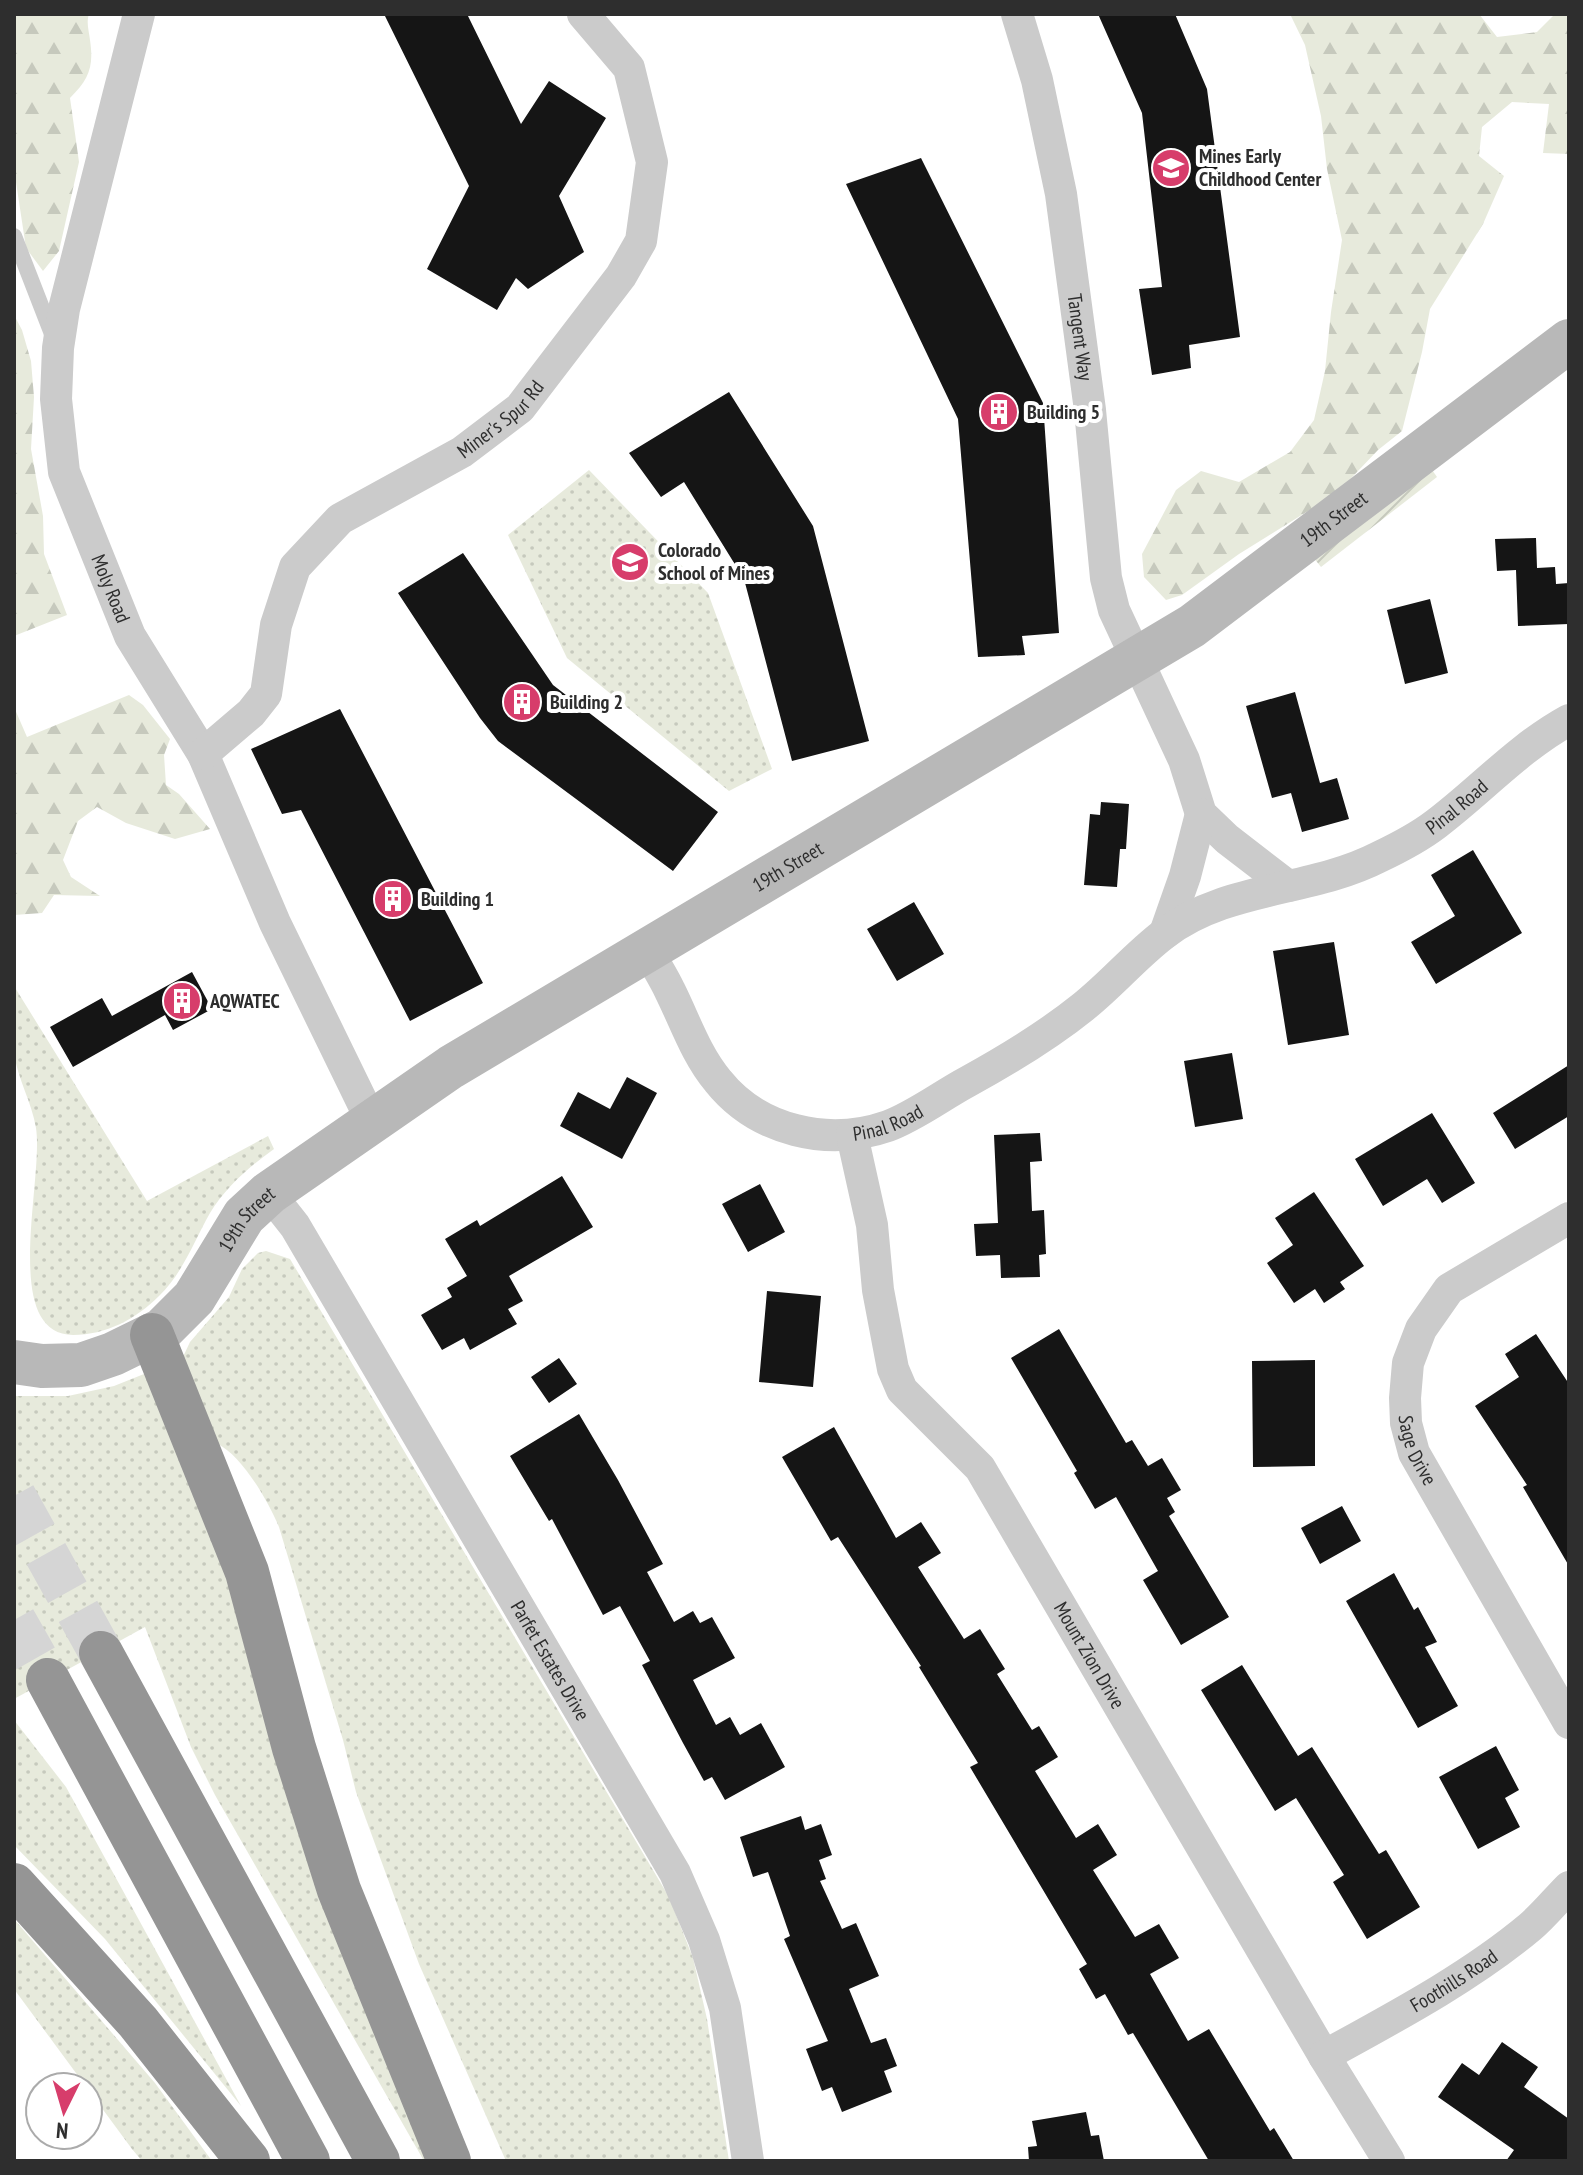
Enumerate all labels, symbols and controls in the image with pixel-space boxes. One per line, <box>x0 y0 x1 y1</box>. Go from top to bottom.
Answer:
place label: Mines Early Childhood Center <box>1199 143 1321 192</box>
school or university icon: Mines Early Childhood Center <box>1150 147 1192 189</box>
street label: Tangent Way <box>1062 292 1099 383</box>
street label: Miner's Spur Rd <box>452 375 550 464</box>
building icon: Building 5 <box>978 391 1020 433</box>
place label: Building 5 <box>1027 399 1100 425</box>
street label: 19th Street <box>1295 485 1373 553</box>
place label: Colorado School of Mines <box>658 537 770 586</box>
school or university icon: Colorado School of Mines <box>609 541 651 583</box>
street label: Moly Road <box>86 551 136 627</box>
building icon: Building 2 <box>501 681 543 723</box>
place label: Building 2 <box>550 689 623 715</box>
street label: Pinal Road <box>1421 774 1493 840</box>
street label: 19th Street <box>747 835 828 898</box>
building icon: Building 1 <box>372 878 414 920</box>
place label: Building 1 <box>421 886 494 912</box>
building icon: AQWATEC <box>161 980 203 1022</box>
place label: AQWATEC <box>209 988 280 1014</box>
street label: Pinal Road <box>851 1098 928 1147</box>
street label: 19th Street <box>212 1180 280 1257</box>
street label: Sage Drive <box>1393 1415 1443 1490</box>
street label: Parfet Estates Drive <box>505 1596 596 1725</box>
street label: Mount Zion Drive <box>1048 1597 1131 1713</box>
street label: Foothills Road <box>1405 1943 1503 2018</box>
north arrow <box>24 2071 104 2151</box>
text: N <box>55 2116 69 2145</box>

